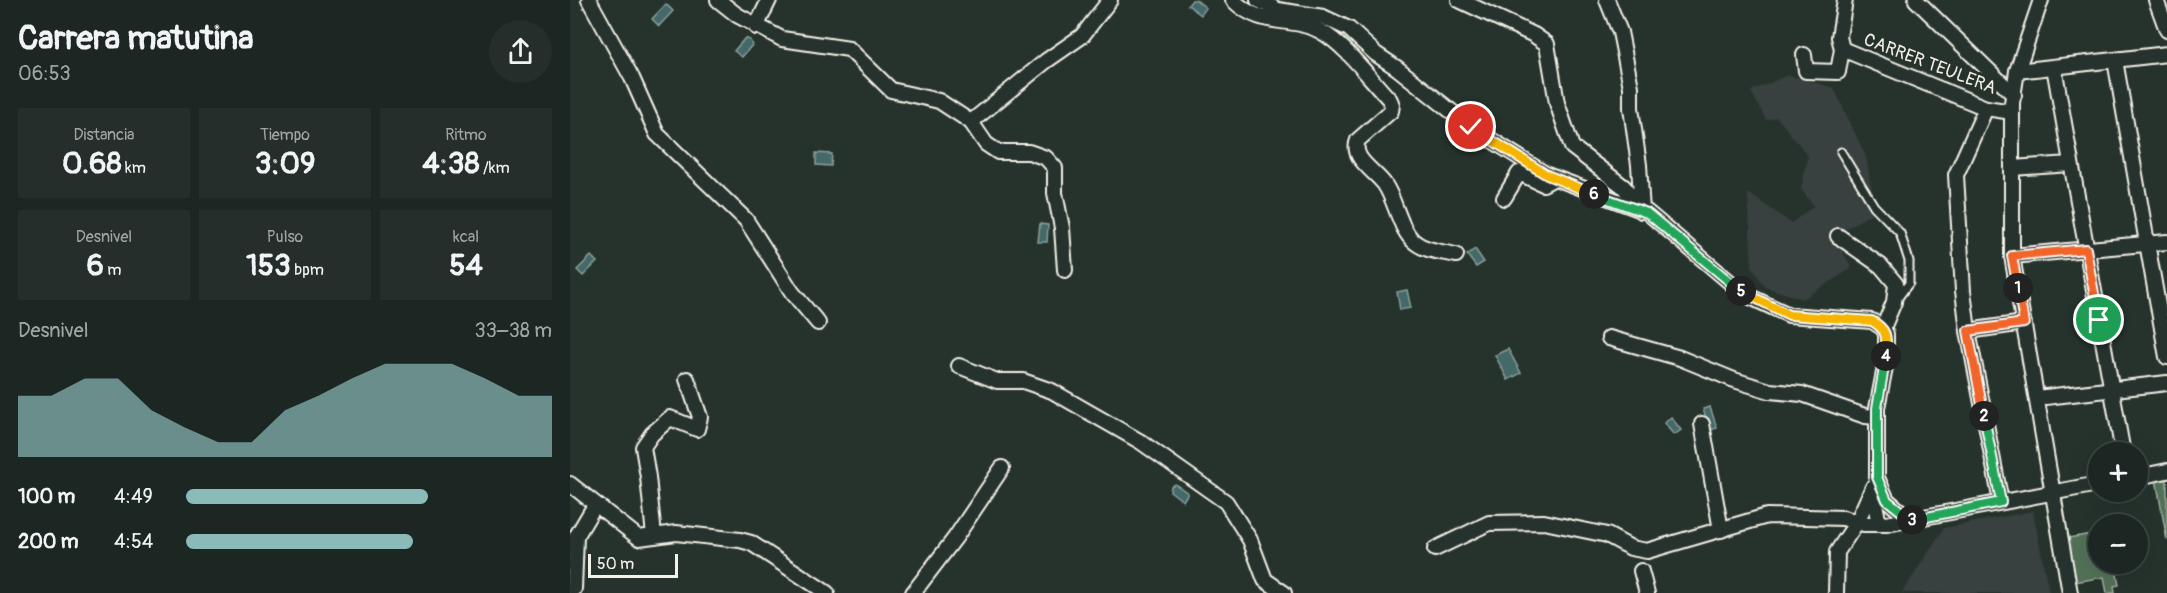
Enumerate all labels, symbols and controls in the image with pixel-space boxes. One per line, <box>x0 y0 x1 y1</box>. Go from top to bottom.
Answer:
text: Carrera matutina <box>18 18 254 59</box>
button: share <box>489 20 552 83</box>
street label: CARRER TEULERA <box>1860 28 2000 100</box>
text: 06:53 <box>18 61 71 86</box>
pin <box>1445 101 1496 152</box>
icon: check <box>1454 110 1487 143</box>
text: Distancia <box>74 125 134 145</box>
text: Tiempo <box>260 125 310 145</box>
text: Ritmo <box>445 125 487 145</box>
text: 0.68 <box>62 145 122 182</box>
text: 3:09 <box>255 145 315 182</box>
text: 4:38 <box>422 145 480 182</box>
text: km <box>122 158 146 178</box>
text: /km <box>480 158 510 178</box>
pin: 6 <box>1579 179 1609 209</box>
text: 6 <box>1589 184 1599 204</box>
text: Desnivel <box>76 227 132 247</box>
text: Pulso <box>267 227 303 247</box>
text: kcal <box>453 227 479 247</box>
text: 6 <box>86 247 104 284</box>
text: 153 <box>246 247 291 284</box>
text: 54 <box>449 247 483 284</box>
text: m <box>104 260 122 280</box>
text: bpm <box>291 260 324 280</box>
pin: 1 <box>2003 273 2033 303</box>
pin: 5 <box>1726 276 1756 306</box>
text: 1 <box>2015 278 2021 298</box>
text: 5 <box>1737 281 1745 301</box>
pin <box>2073 294 2124 345</box>
icon: arrive <box>2082 303 2115 336</box>
text: Desnivel <box>18 318 88 343</box>
text: 33–38 m <box>475 318 552 343</box>
pin: 4 <box>1871 341 1901 371</box>
text: 4 <box>1881 346 1891 366</box>
pin: 2 <box>1969 401 1999 431</box>
text: 2 <box>1980 406 1988 426</box>
map controls <box>2088 442 2148 574</box>
button: + <box>2088 442 2148 502</box>
text: 100 m <box>18 484 75 509</box>
text: 4:49 <box>114 484 153 509</box>
pin: 3 <box>1897 505 1927 535</box>
text: 3 <box>1908 510 1916 530</box>
button: − <box>2088 514 2148 574</box>
text: 200 m <box>18 529 79 554</box>
text: 4:54 <box>114 529 153 554</box>
scale bar <box>588 551 678 578</box>
text: 50 m <box>597 554 634 574</box>

